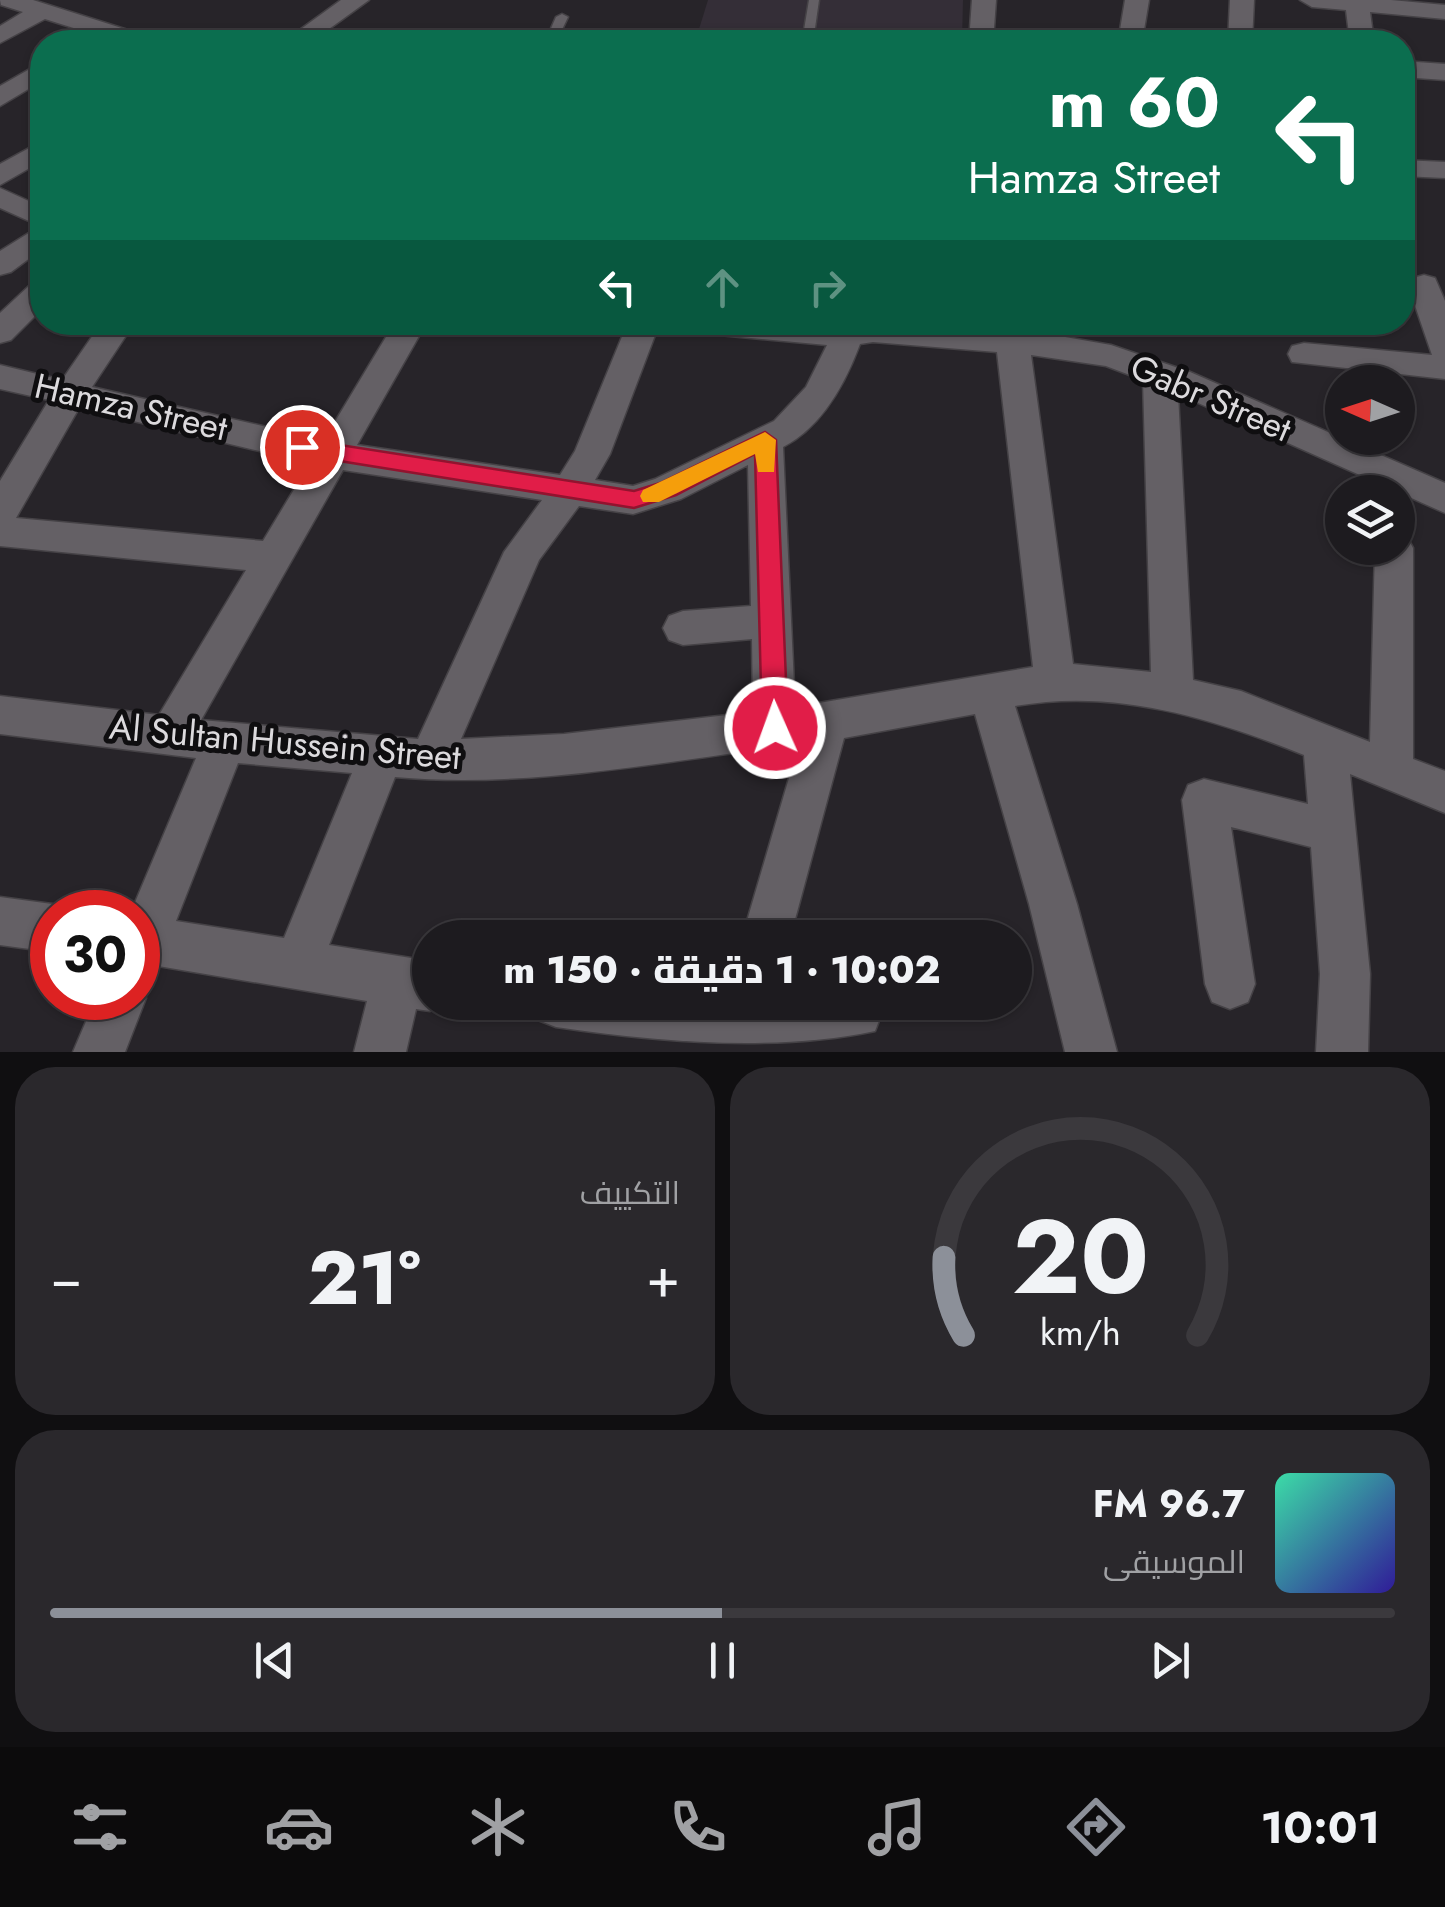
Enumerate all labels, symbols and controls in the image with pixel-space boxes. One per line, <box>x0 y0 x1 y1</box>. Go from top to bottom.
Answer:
text: 60 m <box>1048 52 1220 153</box>
icon: left <box>1255 70 1385 200</box>
text: Hamza Street <box>968 145 1220 210</box>
icon: left <box>590 260 645 315</box>
icon: ahead <box>695 260 750 315</box>
icon: right <box>800 260 855 315</box>
street label: Gabr Street <box>1123 342 1300 454</box>
street label: Hamza Street <box>30 361 233 454</box>
north arrow <box>1325 365 1415 455</box>
map controls <box>1325 365 1415 565</box>
pin <box>260 405 345 490</box>
icon: arrive <box>275 420 330 475</box>
button: layers <box>1325 475 1415 565</box>
position arrow <box>723 676 827 780</box>
street label: Al Sultan Hussein Street <box>107 702 463 782</box>
speed limit sign: 30 <box>30 890 160 1020</box>
text: 10:02 · 1 دقيقة · 150 m <box>504 942 940 997</box>
text: التكييف <box>580 1170 680 1216</box>
text: 20 <box>1011 1182 1149 1332</box>
text: 21° <box>308 1224 421 1332</box>
text: − <box>50 1238 82 1318</box>
text: + <box>646 1238 680 1318</box>
text: km/h <box>1040 1307 1120 1358</box>
text: 96.7 FM <box>1093 1476 1245 1531</box>
text: الموسيقى <box>1103 1539 1245 1585</box>
icon: previous <box>247 1633 302 1688</box>
icon: pause <box>695 1633 750 1688</box>
icon: next <box>1143 1633 1198 1688</box>
icon: filters <box>65 1792 135 1862</box>
icon: car <box>264 1792 334 1862</box>
icon: climate <box>463 1792 533 1862</box>
icon: phone <box>663 1792 733 1862</box>
icon: music <box>862 1792 932 1862</box>
icon: directions <box>1061 1792 1131 1862</box>
text: 10:01 <box>1260 1795 1380 1860</box>

